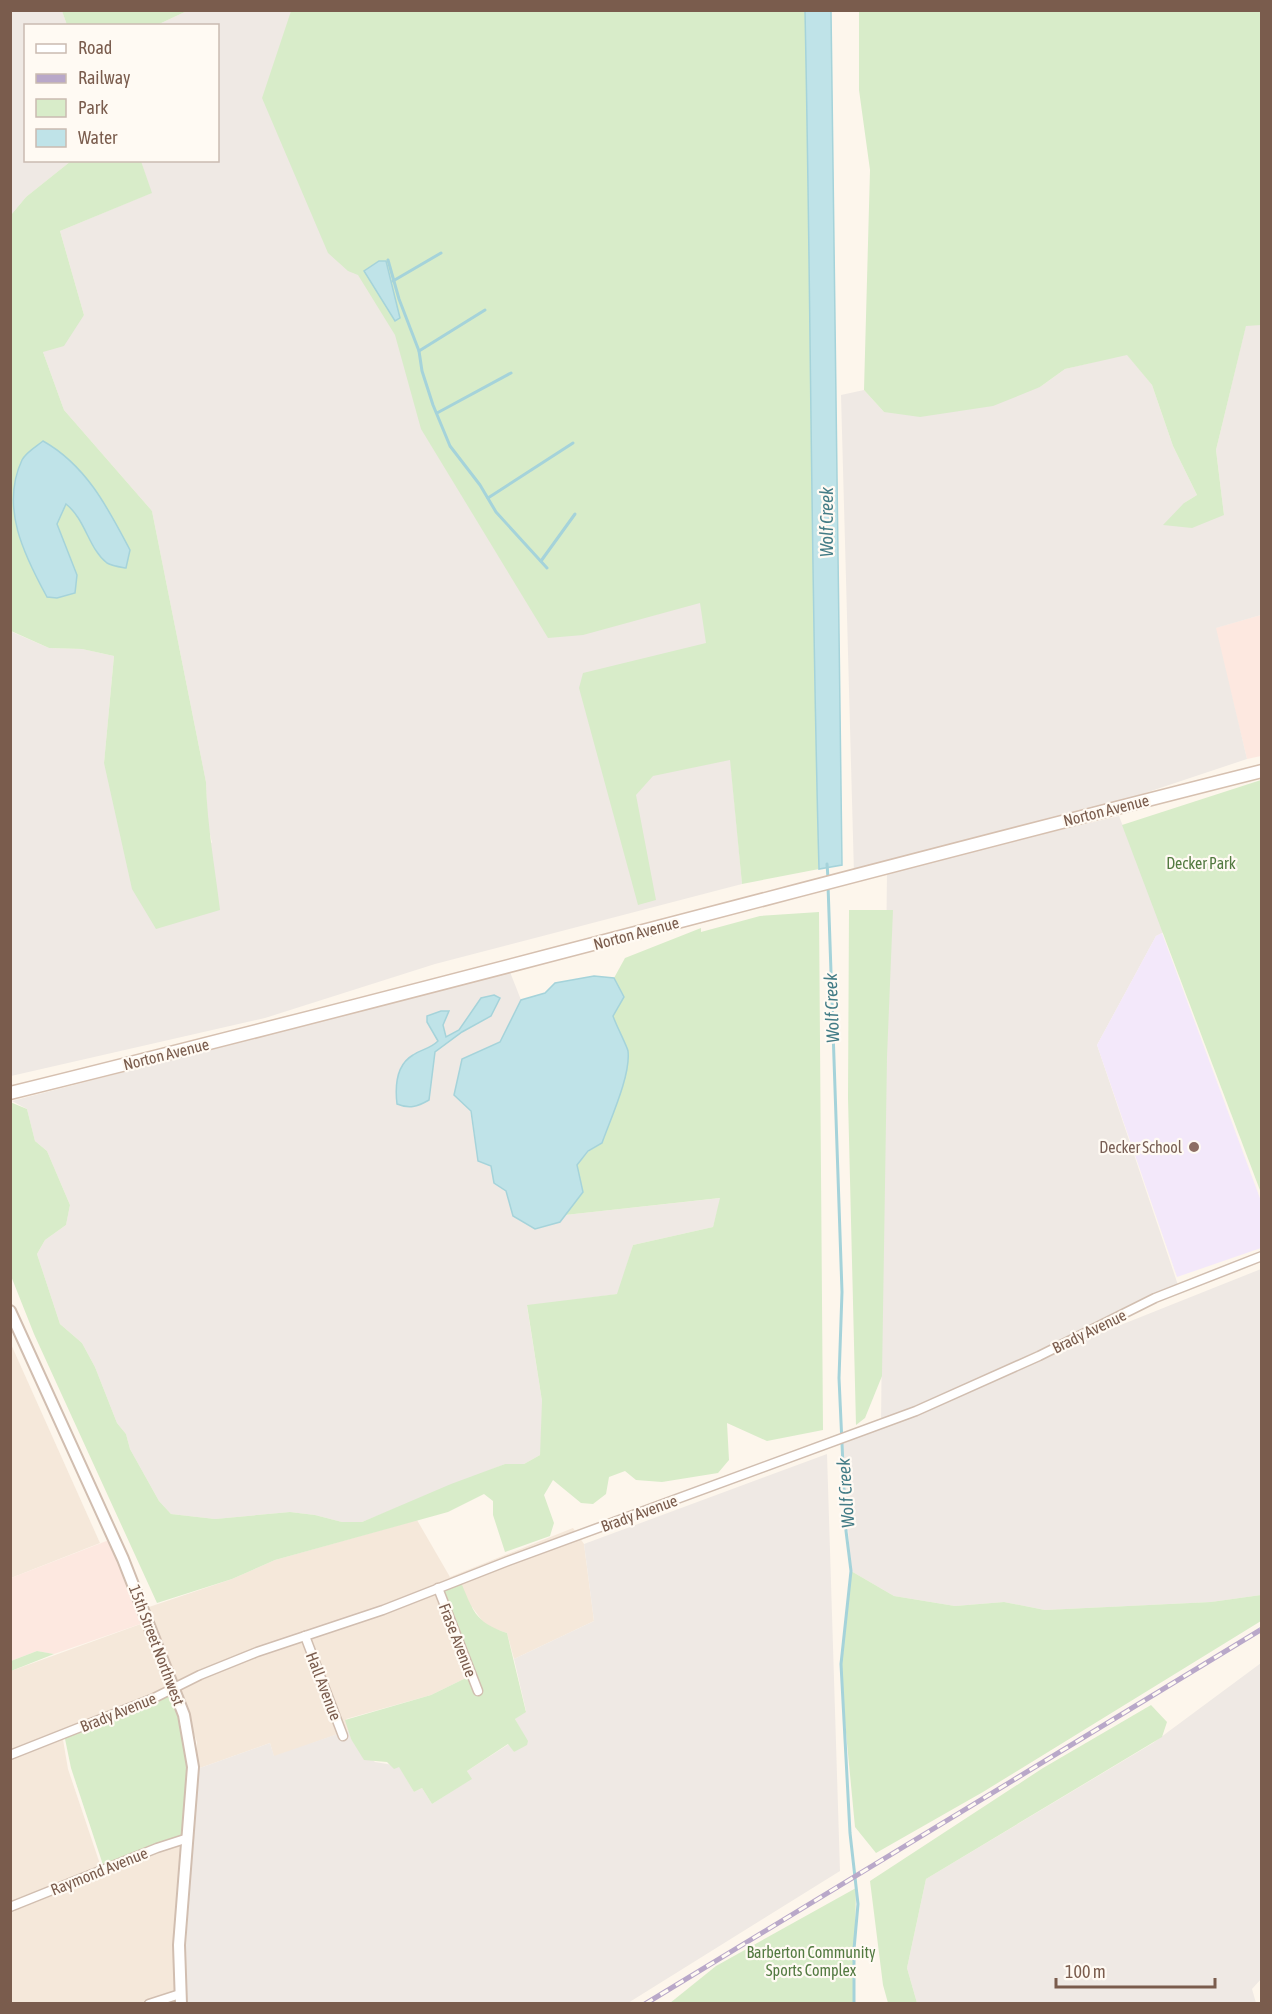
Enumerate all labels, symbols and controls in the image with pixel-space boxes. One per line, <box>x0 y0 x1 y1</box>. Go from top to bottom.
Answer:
legend <box>24 24 219 162</box>
text: Road <box>78 37 112 58</box>
text: Railway <box>78 67 130 88</box>
text: Park <box>78 97 108 118</box>
text: Water <box>78 127 118 148</box>
water label: Wolf Creek <box>816 486 837 557</box>
street label: Norton Avenue <box>1061 791 1151 829</box>
park label: Decker Park <box>1166 854 1236 872</box>
street label: Norton Avenue <box>591 913 681 953</box>
water label: Wolf Creek <box>820 972 843 1043</box>
street label: Norton Avenue <box>121 1035 211 1073</box>
place label: Decker School <box>1099 1138 1183 1156</box>
marker: Decker School <box>1187 1140 1201 1154</box>
street label: Brady Avenue <box>1049 1305 1129 1358</box>
water label: Wolf Creek <box>833 1456 858 1529</box>
street label: Brady Avenue <box>598 1491 680 1536</box>
street label: 15th Street Northwest <box>126 1582 188 1708</box>
street label: Frase Avenue <box>436 1601 480 1679</box>
street label: Hall Avenue <box>303 1649 345 1723</box>
street label: Brady Avenue <box>77 1689 159 1736</box>
street label: Raymond Avenue <box>48 1843 150 1900</box>
park label: Barberton Community Sports Complex <box>746 1943 876 1980</box>
scale bar <box>1056 1951 1215 1989</box>
text: 100 m <box>1065 1961 1106 1982</box>

